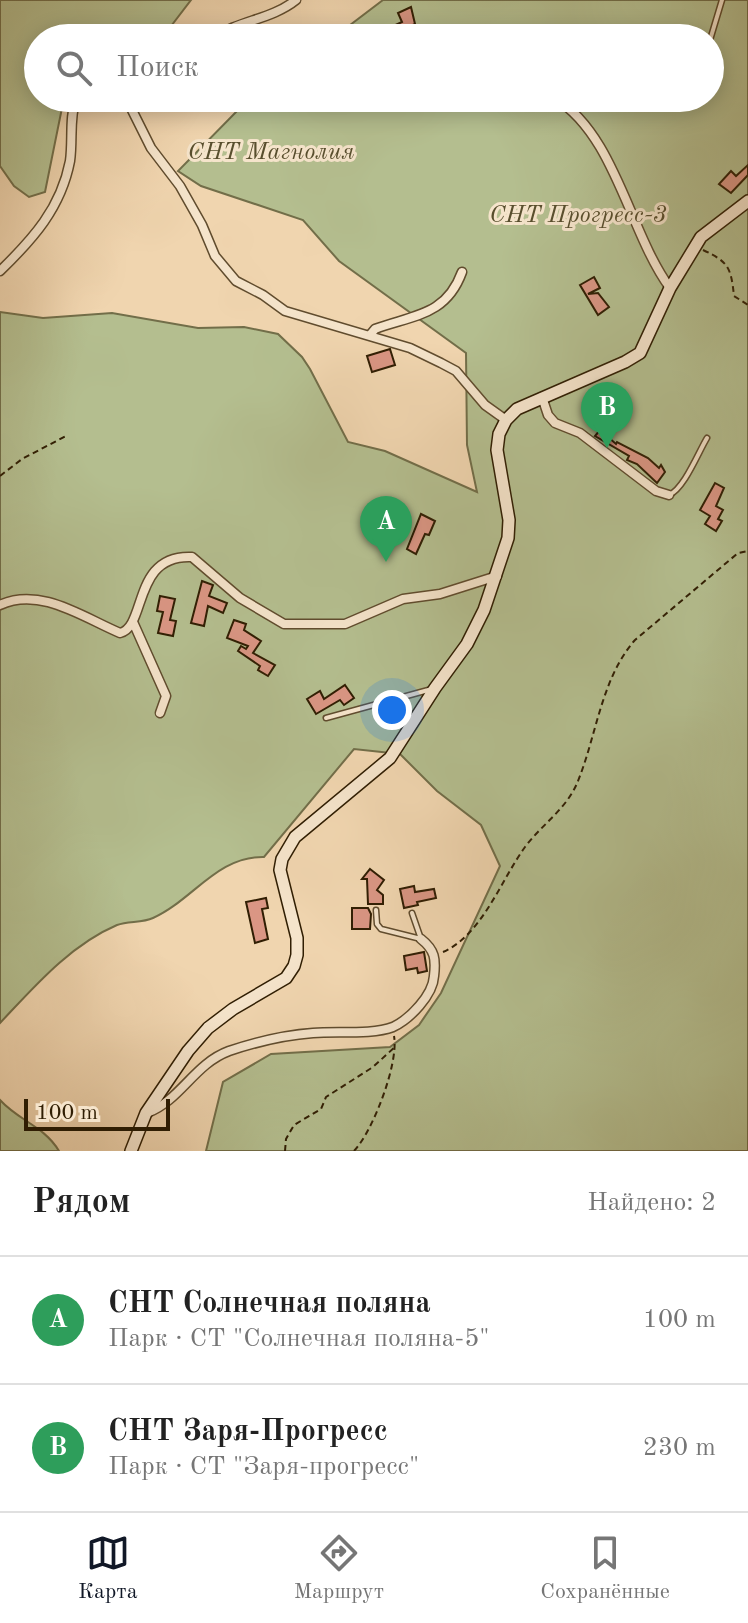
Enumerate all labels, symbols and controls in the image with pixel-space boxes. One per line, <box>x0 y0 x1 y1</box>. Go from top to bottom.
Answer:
search box <box>24 24 724 112</box>
icon: search <box>52 46 96 90</box>
text: Поиск <box>116 53 199 83</box>
park label: СНТ Магнолия <box>188 141 354 165</box>
park label: СНТ Прогресс-3 <box>489 204 667 228</box>
pin: B <box>581 382 633 448</box>
pin: A <box>360 496 412 562</box>
your location <box>372 690 412 730</box>
scale bar <box>24 1095 170 1131</box>
text: 100 m <box>36 1102 98 1124</box>
text: Рядом <box>32 1186 131 1220</box>
text: Найдено: 2 <box>587 1190 716 1216</box>
text: СНТ Солнечная поляна <box>108 1289 431 1319</box>
text: A <box>48 1307 68 1333</box>
text: 100 m <box>643 1307 716 1333</box>
text: Парк · СТ "Солнечная поляна-5" <box>108 1326 490 1352</box>
text: СНТ Заря-Прогресс <box>108 1417 388 1447</box>
text: B <box>49 1435 67 1461</box>
text: 230 m <box>643 1435 716 1461</box>
text: Парк · СТ "Заря-прогресс" <box>108 1454 419 1480</box>
tab: Карта <box>78 1531 138 1606</box>
tab: Маршрут <box>294 1531 384 1606</box>
tab: Сохранённые <box>540 1531 670 1606</box>

